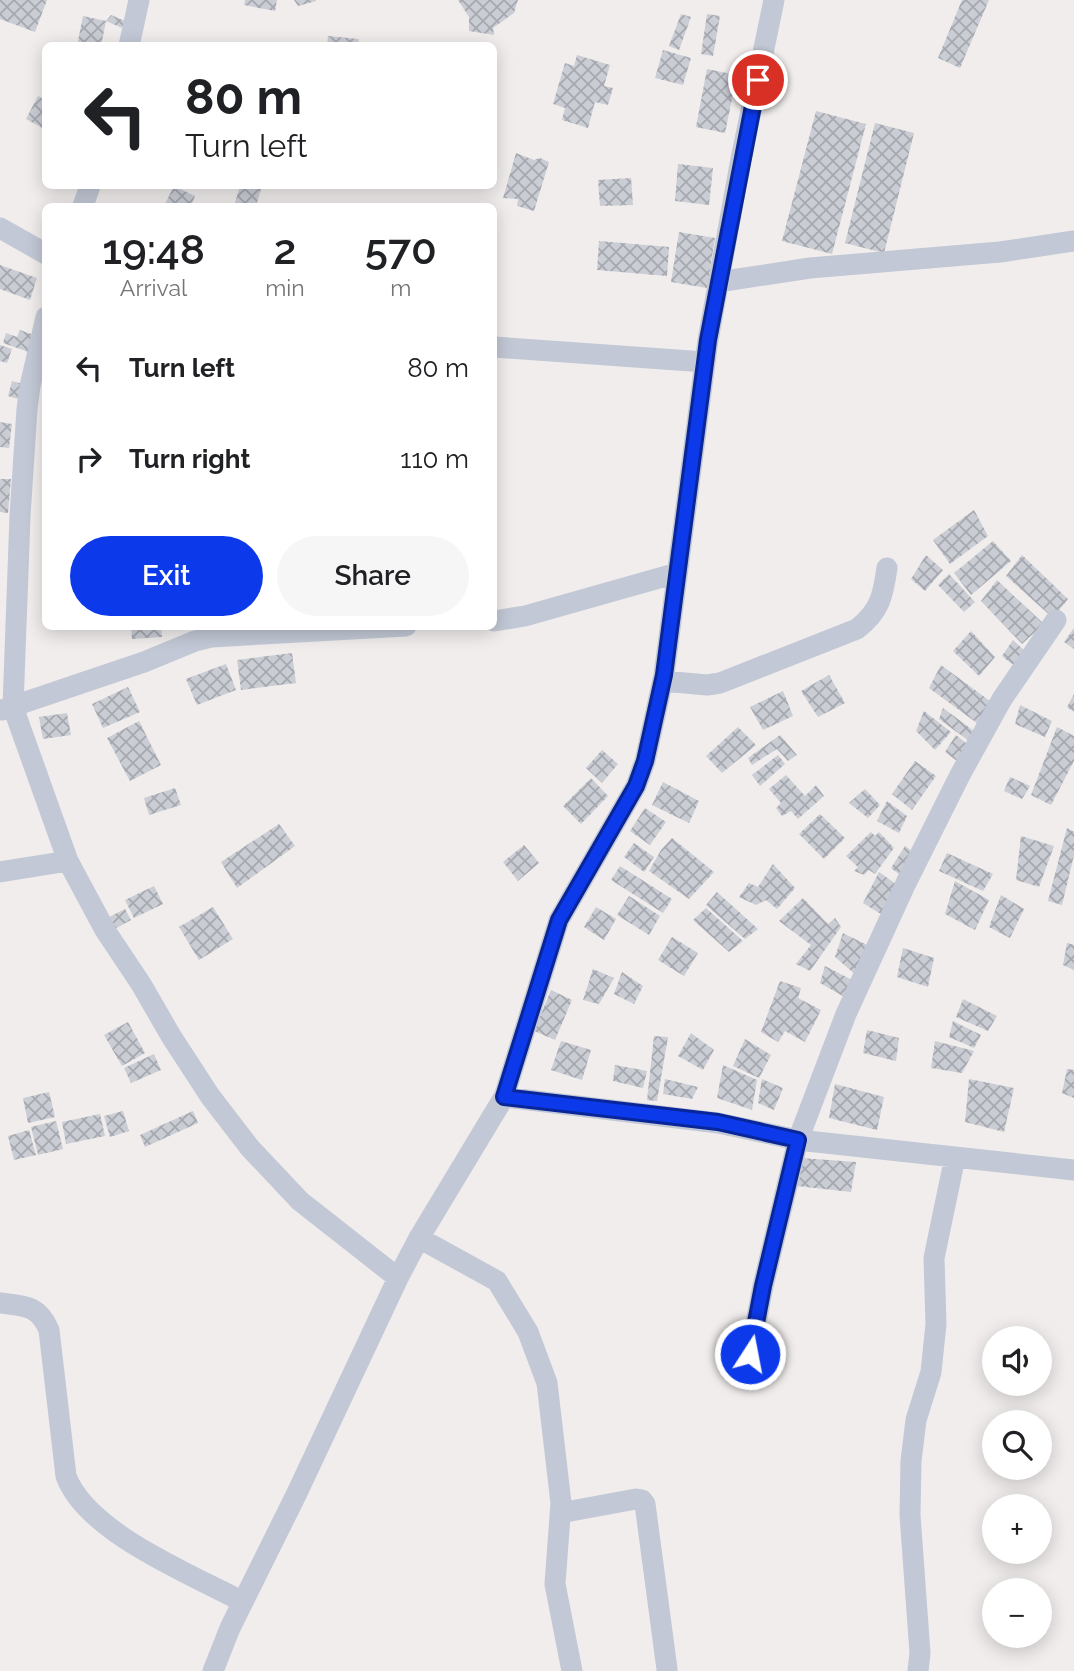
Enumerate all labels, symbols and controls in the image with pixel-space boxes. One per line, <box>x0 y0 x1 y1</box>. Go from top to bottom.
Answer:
pin <box>728 50 788 110</box>
icon: arrive <box>739 61 777 99</box>
text: 80 m <box>185 68 302 125</box>
icon: left <box>70 70 161 161</box>
text: Turn left <box>185 127 307 164</box>
text: 19:48 <box>102 225 205 274</box>
text: 2 <box>273 225 296 274</box>
text: 570 <box>365 225 437 274</box>
text: Arrival <box>120 274 187 301</box>
text: min <box>265 274 305 301</box>
text: m <box>390 274 411 301</box>
icon: left <box>70 349 108 387</box>
text: Turn left <box>129 353 235 383</box>
text: 80 m <box>407 353 469 383</box>
icon: right <box>70 440 108 478</box>
text: Turn right <box>129 444 250 474</box>
text: 110 m <box>400 444 469 474</box>
button: Exit <box>70 536 263 616</box>
button: Share <box>277 536 469 616</box>
position arrow <box>713 1317 787 1391</box>
map controls <box>982 1326 1052 1648</box>
button: sound <box>982 1326 1052 1396</box>
button: search <box>982 1410 1052 1480</box>
button: + <box>982 1494 1052 1564</box>
button: − <box>982 1578 1052 1648</box>

